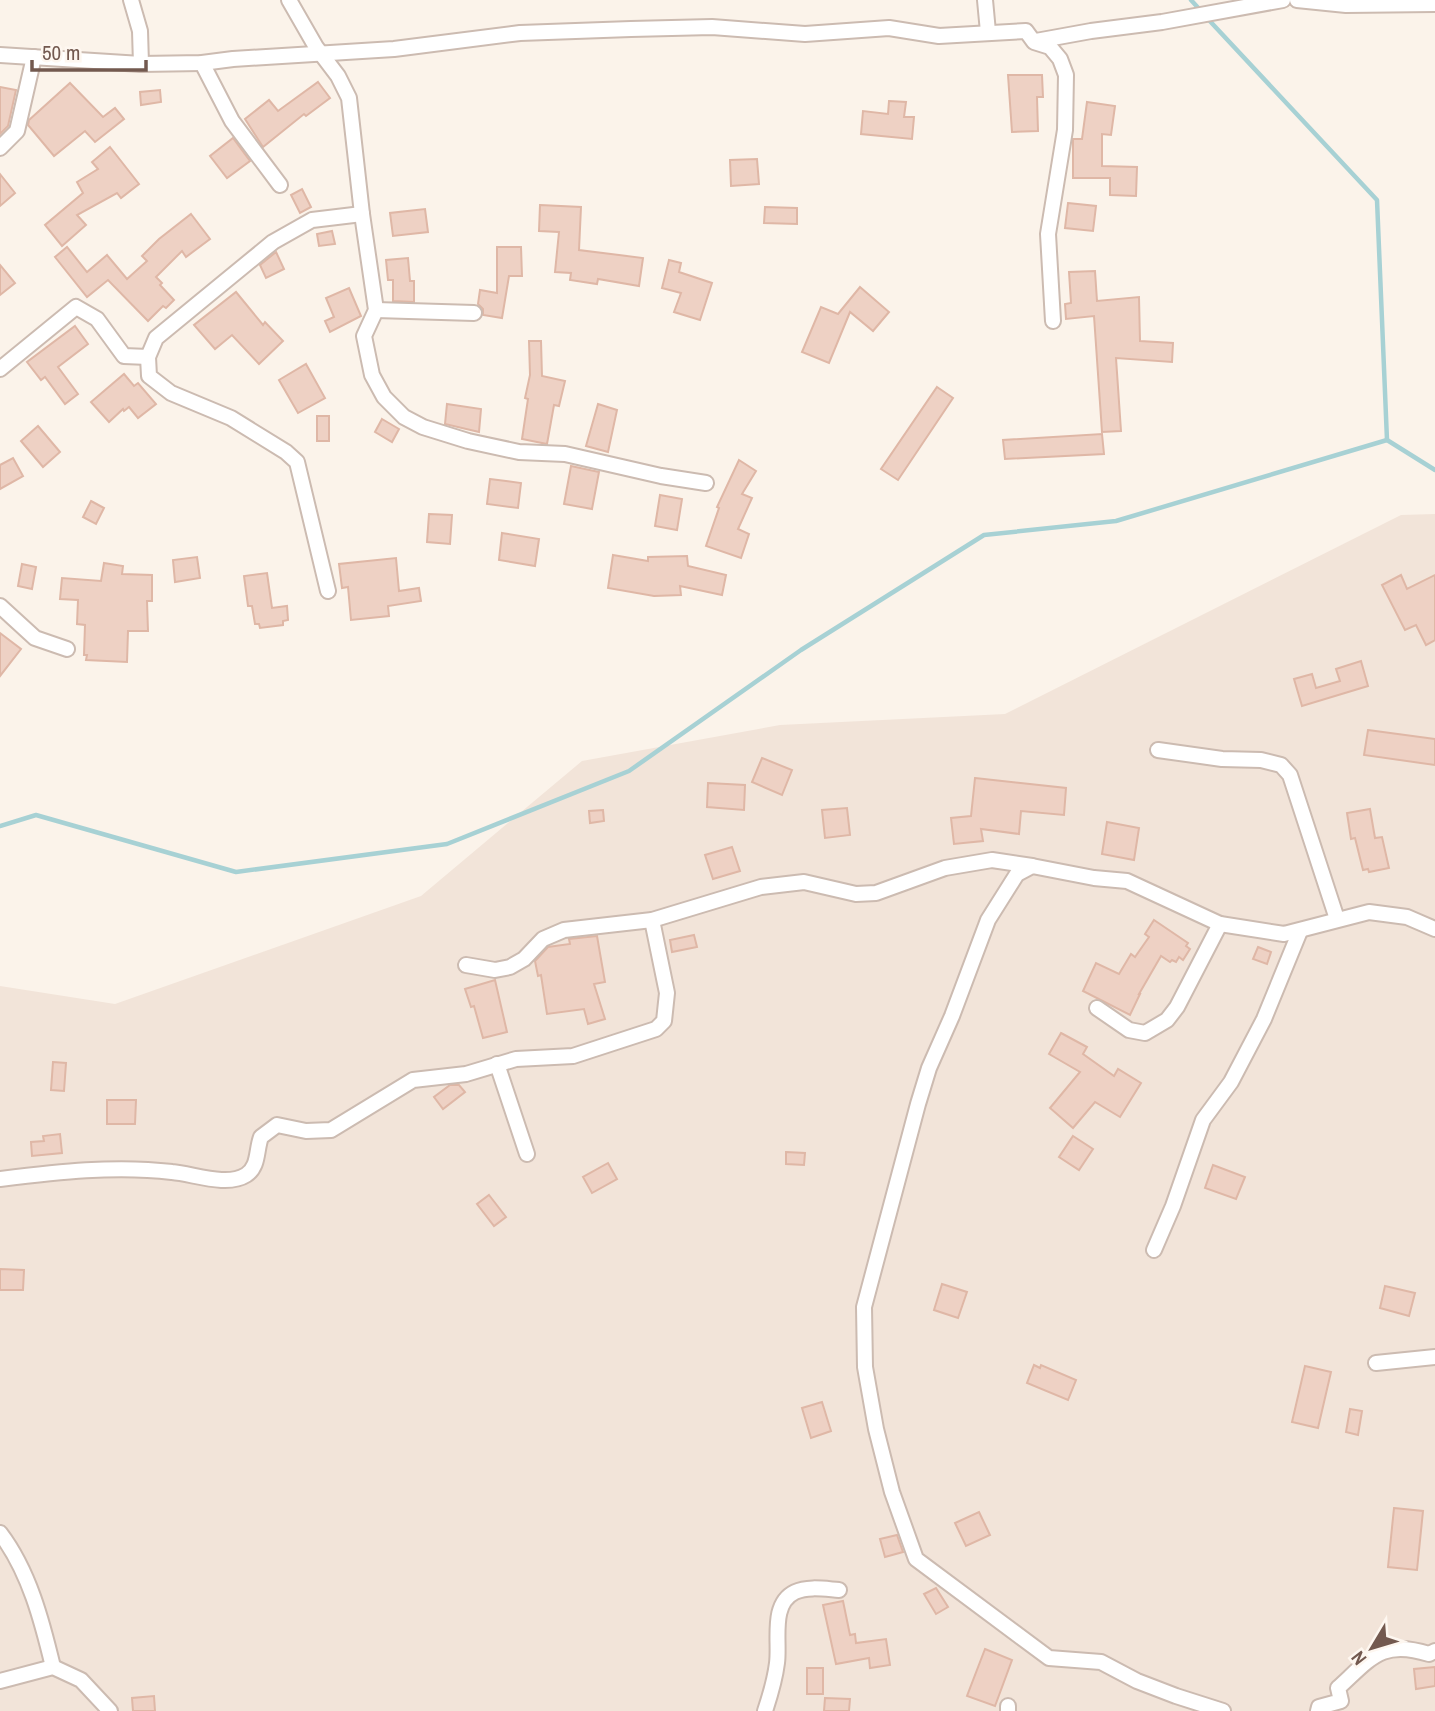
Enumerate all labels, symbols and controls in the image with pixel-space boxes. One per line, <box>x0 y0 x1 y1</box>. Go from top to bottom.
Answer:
scale bar <box>32 28 145 72</box>
text: 50 m <box>42 38 80 67</box>
north arrow <box>1337 1613 1407 1683</box>
text: N <box>1345 1646 1372 1671</box>

